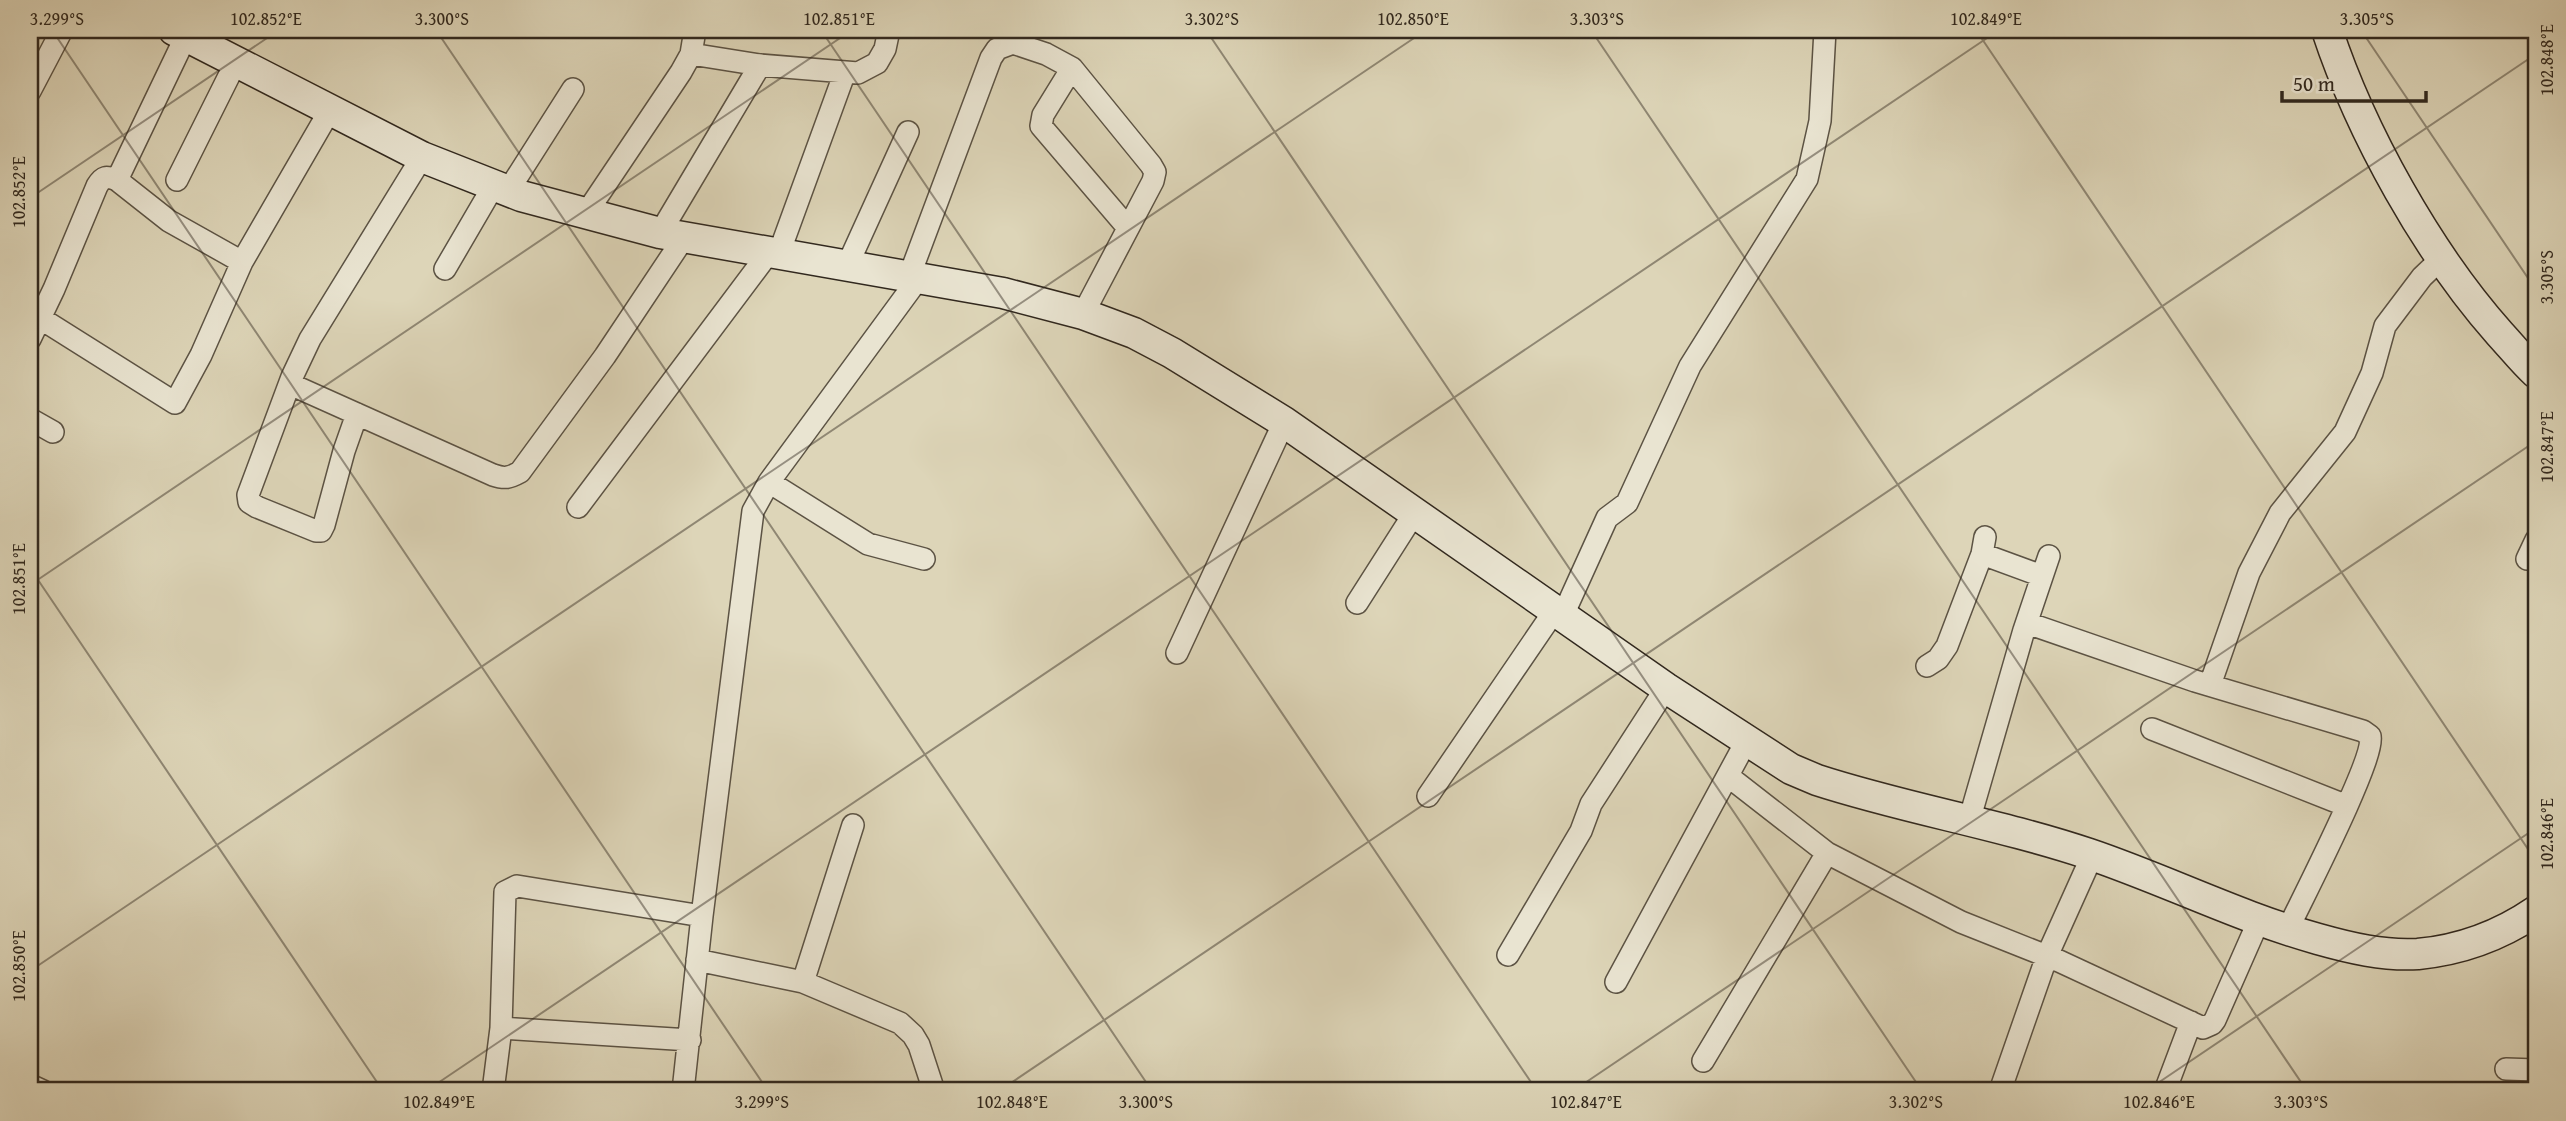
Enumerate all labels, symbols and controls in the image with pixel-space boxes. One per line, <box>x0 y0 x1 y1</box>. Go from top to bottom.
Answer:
text: 3.299°S <box>30 5 84 32</box>
text: 102.852°E <box>230 5 302 32</box>
text: 3.300°S <box>415 5 469 32</box>
text: 102.851°E <box>803 5 875 32</box>
text: 3.302°S <box>1185 5 1239 32</box>
text: 102.850°E <box>1377 5 1449 32</box>
text: 3.303°S <box>1570 5 1624 32</box>
text: 102.849°E <box>1950 5 2022 32</box>
text: 3.305°S <box>2340 5 2394 32</box>
text: 102.848°E <box>2533 24 2560 96</box>
scale bar <box>2282 60 2426 104</box>
text: 50 m <box>2293 68 2335 99</box>
text: 102.852°E <box>5 156 32 228</box>
text: 3.305°S <box>2533 250 2560 304</box>
text: 102.847°E <box>2533 411 2560 483</box>
text: 102.851°E <box>5 543 32 615</box>
text: 102.846°E <box>2533 798 2560 870</box>
text: 102.850°E <box>5 930 32 1002</box>
text: 102.849°E <box>403 1088 475 1115</box>
text: 3.299°S <box>735 1088 789 1115</box>
text: 102.848°E <box>976 1088 1048 1115</box>
text: 3.300°S <box>1119 1088 1173 1115</box>
text: 102.847°E <box>1550 1088 1622 1115</box>
text: 3.302°S <box>1889 1088 1943 1115</box>
text: 102.846°E <box>2123 1088 2195 1115</box>
text: 3.303°S <box>2274 1088 2328 1115</box>

